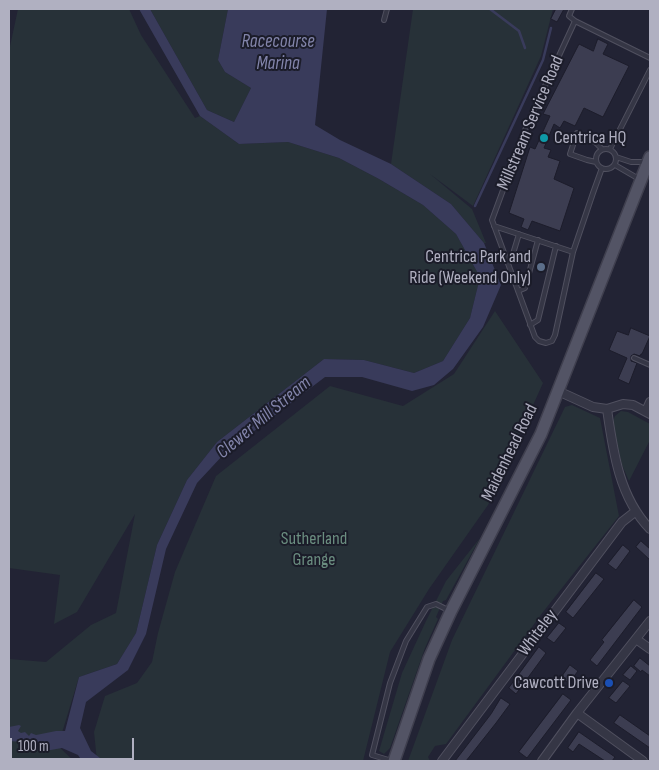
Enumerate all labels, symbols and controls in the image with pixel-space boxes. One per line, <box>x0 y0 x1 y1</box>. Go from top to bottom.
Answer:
water label: Racecourse Marina <box>241 31 315 75</box>
street label: Millstream Service Road <box>493 53 569 193</box>
place label: Centrica HQ <box>554 127 626 149</box>
marker: Centrica HQ <box>538 132 550 144</box>
place label: Centrica Park and Ride (Weekend Only) <box>409 246 531 288</box>
marker: Centrica Park and Ride (Weekend Only) <box>535 261 547 273</box>
water label: Clewer Mill Stream <box>212 372 316 464</box>
street label: Maidenhead Road <box>477 401 543 505</box>
park label: Sutherland Grange <box>281 528 347 570</box>
street label: Whiteley <box>513 605 563 661</box>
place label: Cawcott Drive <box>514 672 599 694</box>
marker: Cawcott Drive <box>603 677 615 689</box>
scale bar <box>12 728 136 760</box>
text: 100 m <box>18 737 49 756</box>

